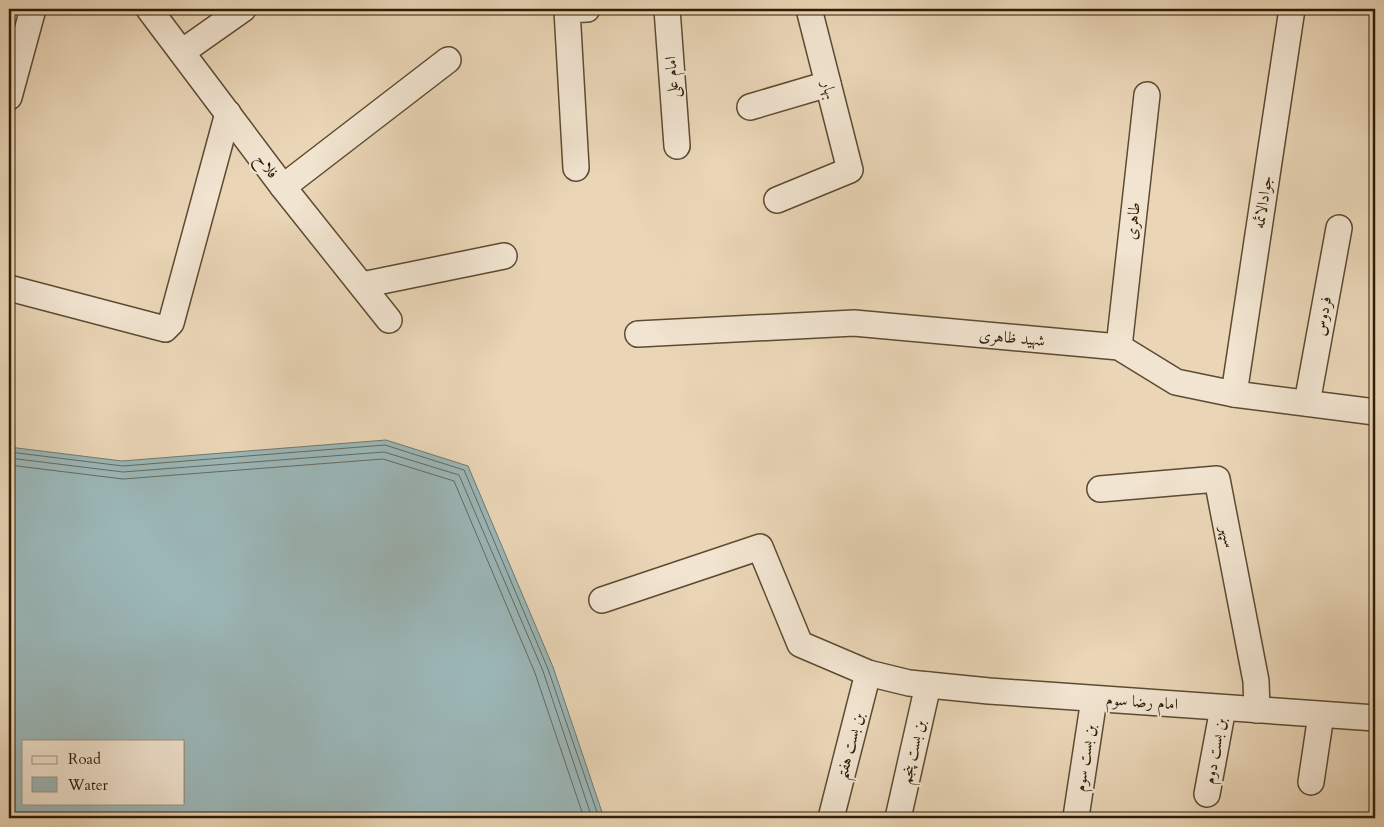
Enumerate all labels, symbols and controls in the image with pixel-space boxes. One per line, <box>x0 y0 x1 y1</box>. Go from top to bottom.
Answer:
street label: امام علی <box>660 55 687 99</box>
street label: بهار <box>816 76 842 102</box>
street label: فلاح <box>248 149 284 185</box>
street label: جوادالائمه <box>1248 174 1278 230</box>
street label: طاهری <box>1120 201 1146 241</box>
street label: فردوس <box>1309 295 1337 337</box>
street label: شهید ظاهری <box>978 324 1046 352</box>
street label: سپهر <box>1215 522 1241 550</box>
street label: امام رضا سوم <box>1105 689 1179 718</box>
street label: بن بست هفتم <box>831 710 874 783</box>
street label: بن بست دوم <box>1198 716 1235 786</box>
street label: بن بست پنجم <box>895 718 935 787</box>
street label: بن بست سوم <box>1069 723 1104 794</box>
legend <box>22 740 185 804</box>
text: Road <box>68 749 101 769</box>
text: Water <box>67 775 109 795</box>

